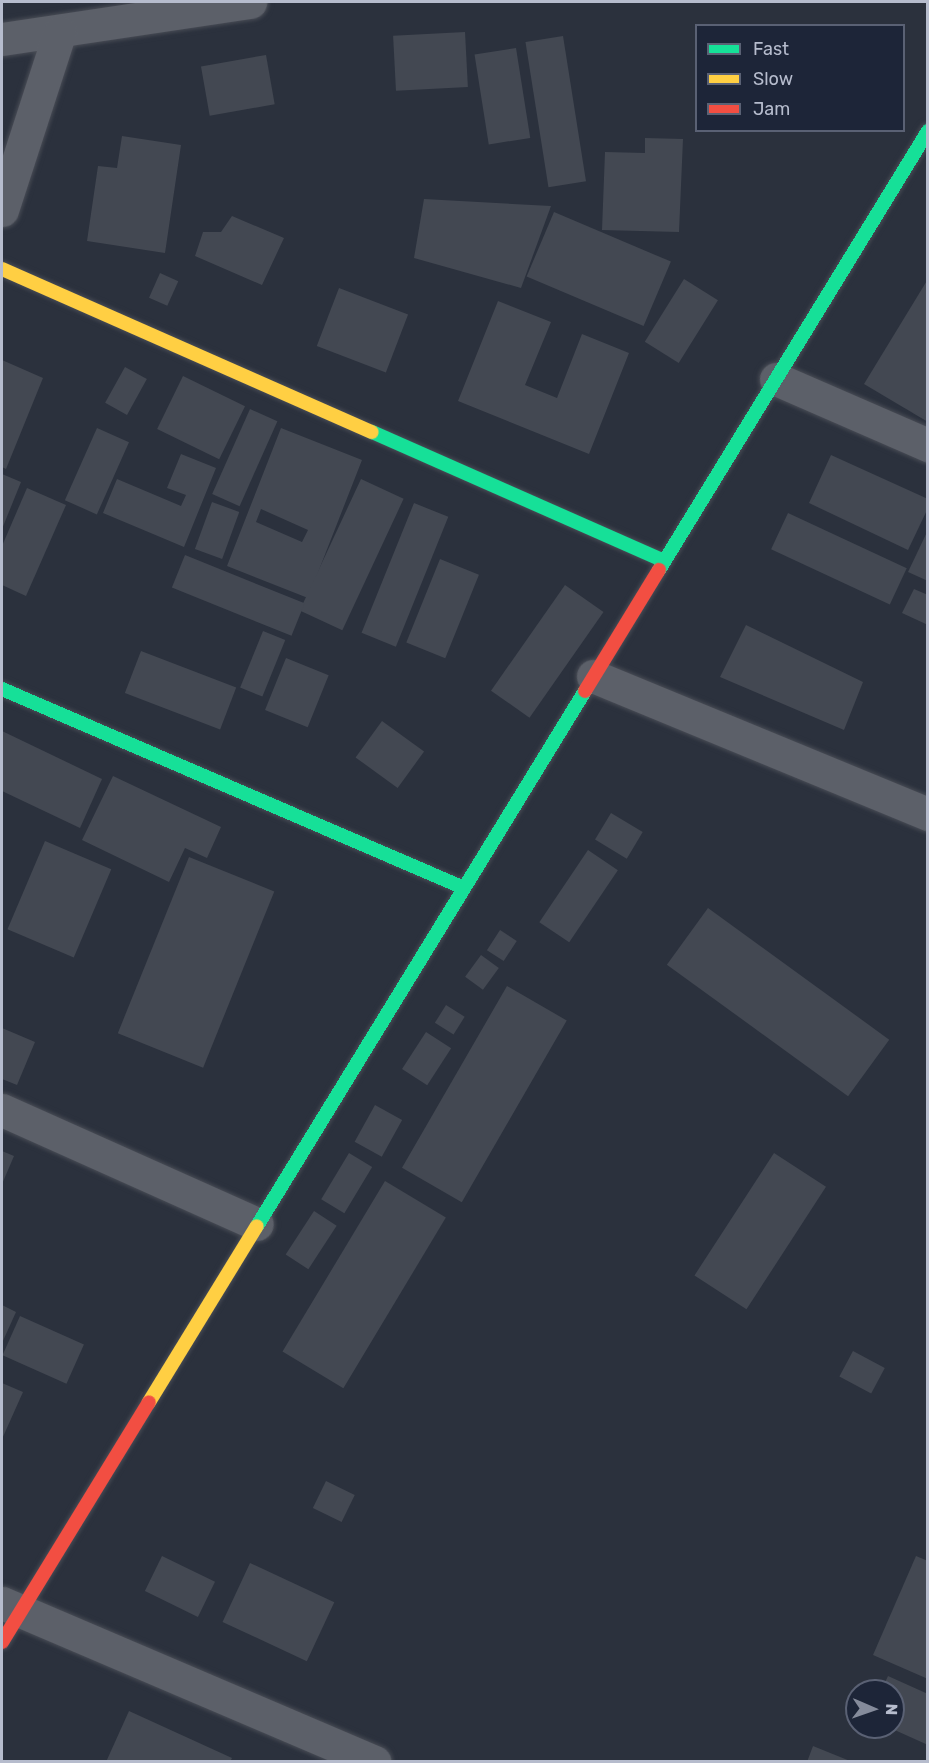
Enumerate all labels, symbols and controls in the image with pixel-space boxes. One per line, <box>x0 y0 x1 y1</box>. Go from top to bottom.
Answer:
legend <box>695 24 905 132</box>
text: Fast <box>753 38 789 60</box>
text: Slow <box>753 68 793 90</box>
text: Jam <box>753 98 790 120</box>
north arrow <box>845 1679 905 1739</box>
text: N <box>882 1703 901 1716</box>

